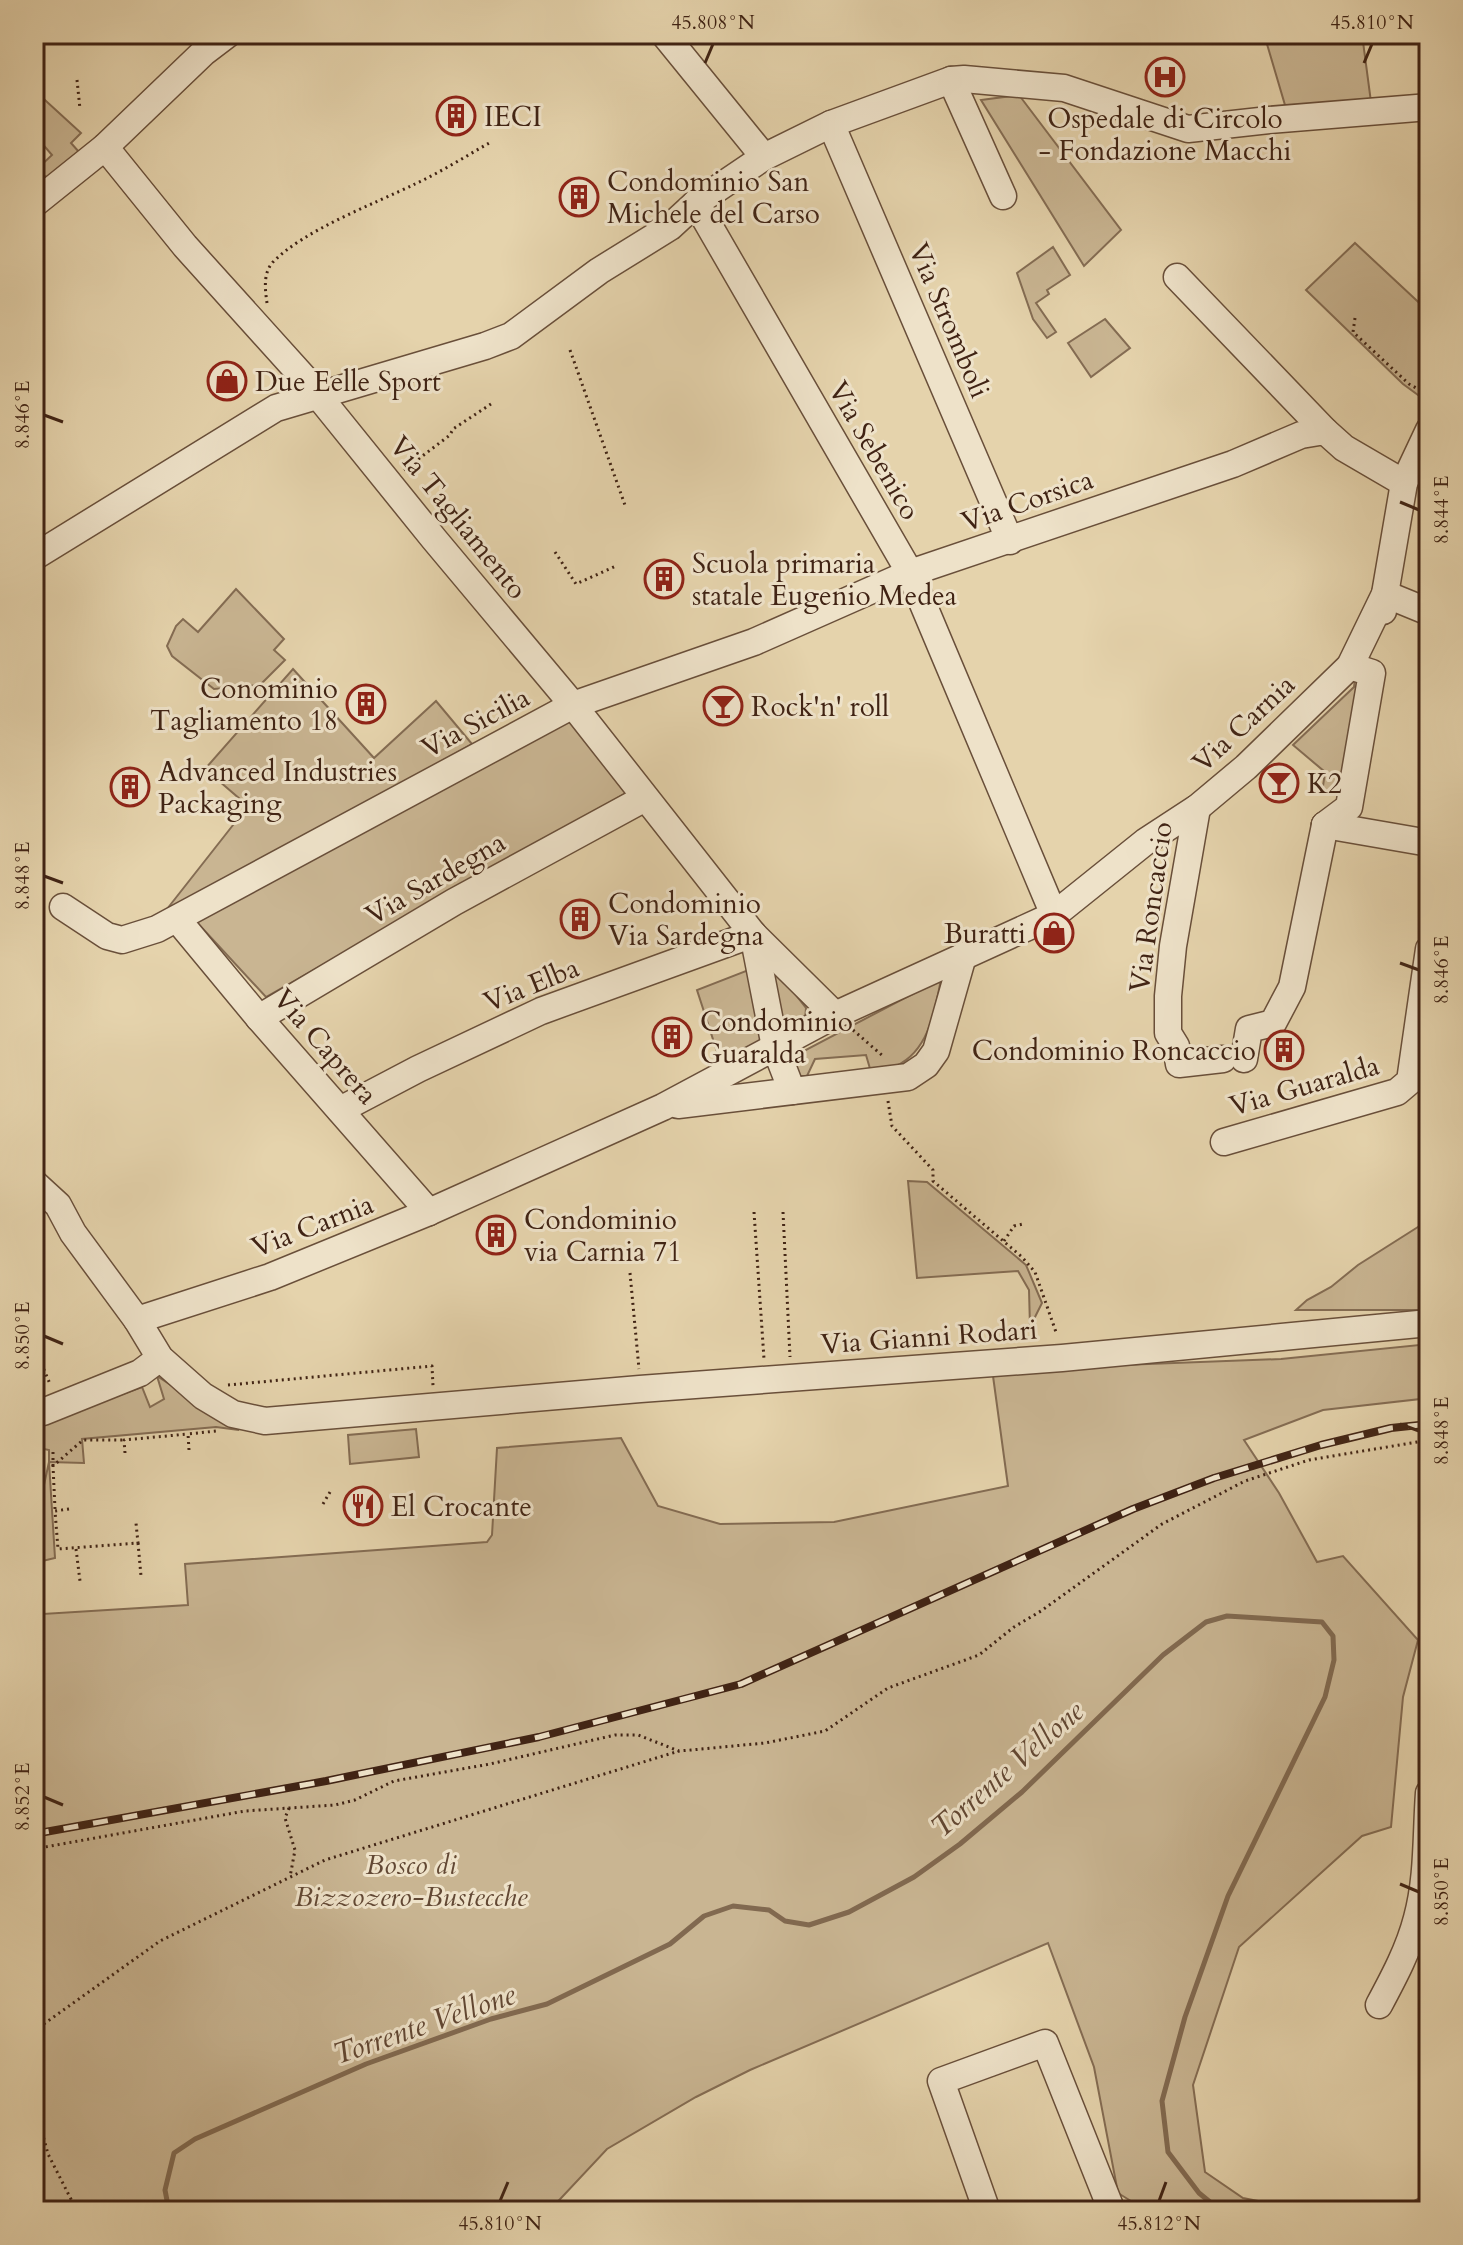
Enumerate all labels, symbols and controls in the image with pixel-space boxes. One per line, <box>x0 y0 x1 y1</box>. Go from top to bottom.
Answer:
text: 45.808°N <box>671 9 755 36</box>
text: 45.810°N <box>1330 9 1414 36</box>
hospital icon: Ospedale di Circolo - Fondazione Macchi <box>1144 56 1186 98</box>
building icon: IECI <box>435 95 477 137</box>
place label: IECI <box>484 98 542 136</box>
place label: Ospedale di Circolo - Fondazione Macchi <box>1039 100 1292 170</box>
place label: Condominio San Michele del Carso <box>607 163 820 233</box>
building icon: Condominio San Michele del Carso <box>558 176 600 218</box>
street label: Via Stromboli <box>899 237 999 404</box>
shop icon: Due Eelle Sport <box>206 360 248 402</box>
place label: Due Eelle Sport <box>255 363 441 401</box>
street label: Via Sebenico <box>819 374 929 527</box>
text: 8.846°E <box>9 381 36 449</box>
street label: Via Tagliamento <box>381 428 536 607</box>
street label: Via Corsica <box>956 461 1098 541</box>
text: 8.844°E <box>1428 476 1455 544</box>
place label: Scuola primaria statale Eugenio Medea <box>692 545 957 615</box>
building icon: Scuola primaria statale Eugenio Medea <box>643 558 685 600</box>
street label: Via Carnia <box>1184 666 1303 781</box>
place label: Conominio Tagliamento 18 <box>150 670 338 740</box>
street label: Via Sicilia <box>415 678 536 767</box>
building icon: Conominio Tagliamento 18 <box>345 683 387 725</box>
bar icon: Rock'n' roll <box>702 685 744 727</box>
place label: Rock'n' roll <box>751 688 889 726</box>
place label: Advanced Industries Packaging <box>158 753 397 823</box>
bar icon: K2 <box>1258 762 1300 804</box>
place label: K2 <box>1307 765 1342 803</box>
building icon: Advanced Industries Packaging <box>109 766 151 808</box>
street label: Via Roncaccio <box>1120 819 1182 995</box>
street label: Via Sardegna <box>359 823 512 934</box>
text: 8.848°E <box>9 842 36 910</box>
place label: Condominio Via Sardegna <box>608 885 764 955</box>
building icon: Condominio Via Sardegna <box>559 898 601 940</box>
shop icon: Buratti <box>1033 912 1075 954</box>
place label: Buratti <box>944 915 1026 953</box>
text: 8.846°E <box>1428 936 1455 1004</box>
street label: Via Elba <box>478 949 585 1021</box>
street label: Via Caprera <box>264 981 386 1113</box>
place label: Condominio Guaralda <box>700 1003 853 1073</box>
building icon: Condominio Guaralda <box>651 1016 693 1058</box>
building icon: Condominio Roncaccio <box>1263 1029 1305 1071</box>
place label: Condominio Roncaccio <box>972 1032 1256 1070</box>
street label: Via Guaralda <box>1225 1046 1384 1125</box>
street label: Via Carnia <box>246 1185 379 1267</box>
place label: Condominio via Carnia 71 <box>524 1201 681 1271</box>
building icon: Condominio via Carnia 71 <box>475 1214 517 1256</box>
text: 8.850°E <box>9 1302 36 1370</box>
street label: Via Gianni Rodari <box>819 1310 1039 1364</box>
text: 8.848°E <box>1428 1397 1455 1465</box>
restaurant icon: El Crocante <box>342 1485 384 1527</box>
place label: El Crocante <box>391 1488 532 1526</box>
water label: Torrente Vellone <box>922 1691 1093 1847</box>
text: 8.852°E <box>9 1763 36 1831</box>
park label: Bosco di Bizzozero-Bustecche <box>294 1846 528 1916</box>
text: 8.850°E <box>1428 1858 1455 1926</box>
water label: Torrente Vellone <box>327 1974 521 2075</box>
text: 45.810°N <box>458 2210 542 2237</box>
text: 45.812°N <box>1117 2210 1201 2237</box>

